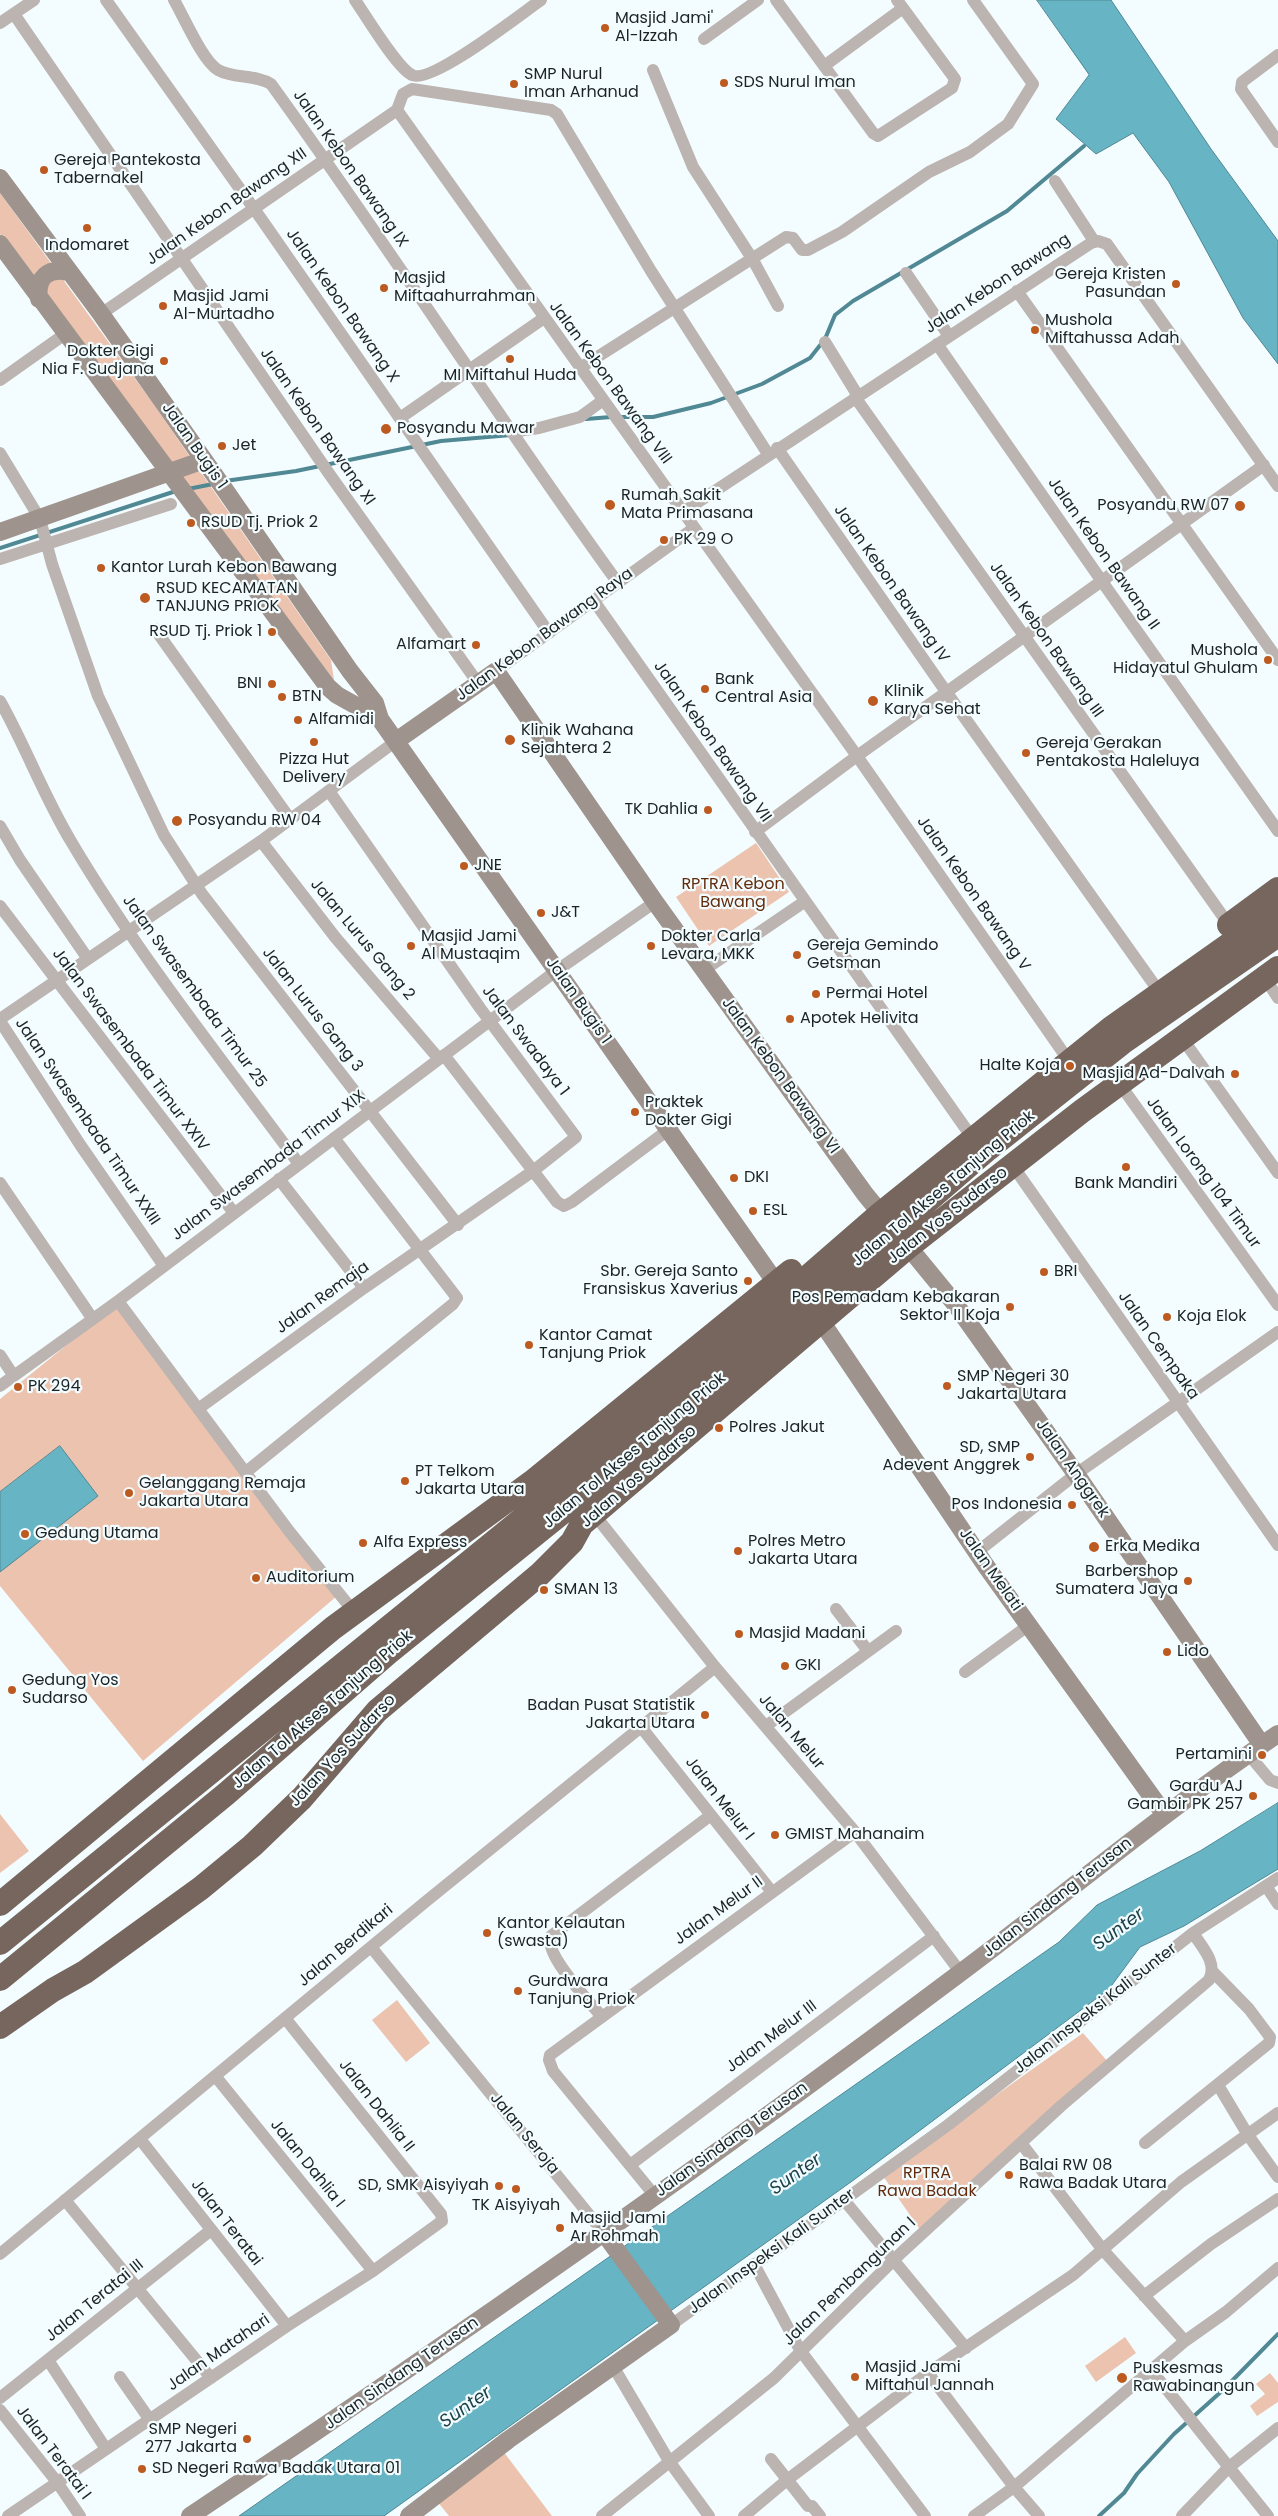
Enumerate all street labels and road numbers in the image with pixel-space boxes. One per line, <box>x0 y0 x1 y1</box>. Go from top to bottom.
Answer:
street label: Jalan Kebon Bawang IX <box>288 87 412 251</box>
street label: Jalan Kebon Bawang XII <box>143 144 311 270</box>
street label: Jalan Kebon Bawang X <box>282 225 402 387</box>
street label: Jalan Kebon Bawang <box>922 230 1074 338</box>
street label: Jalan Kebon Bawang VIII <box>545 298 675 468</box>
street label: Jalan Kebon Bawang XI <box>255 345 379 509</box>
street label: Jalan Bugis 1 <box>157 399 231 493</box>
street label: Jalan Kebon Bawang II <box>1043 474 1163 634</box>
street label: Jalan Kebon Bawang IV <box>829 501 953 667</box>
street label: Jalan Kebon Bawang III <box>985 559 1107 721</box>
street label: Jalan Kebon Bawang Raya <box>453 564 637 706</box>
street label: Jalan Kebon Bawang VII <box>649 658 775 826</box>
street label: Jalan Kebon Bawang V <box>912 813 1034 975</box>
street label: Jalan Lurus Gang 2 <box>306 875 418 1005</box>
street label: Jalan Swasembada Timur 25 <box>118 892 270 1092</box>
street label: Jalan Lurus Gang 3 <box>257 944 367 1076</box>
street label: Jalan Swasembada Timur XXIV <box>48 945 212 1155</box>
street label: Jalan Bugis 1 <box>541 954 615 1048</box>
street label: Jalan Swadaya 1 <box>477 982 573 1100</box>
street label: Jalan Kebon Bawang VI <box>717 994 843 1158</box>
street label: Jalan Swasembada Timur XXIII <box>10 1015 164 1229</box>
street label: Jalan Swasembada Timur XIX <box>168 1087 370 1245</box>
street label: Jalan Lorong 104 Timur <box>1142 1094 1264 1252</box>
street label: Jalan Tol Akses Tanjung Priok <box>849 1107 1039 1271</box>
street label: Jalan Yos Sudarso <box>884 1163 1012 1269</box>
street label: Jalan Remaja <box>273 1258 373 1338</box>
street label: Jalan Cempaka <box>1113 1288 1203 1404</box>
street label: Jalan Tol Akses Tanjung Priok <box>540 1369 730 1533</box>
street label: Jalan Anggrek <box>1031 1416 1113 1522</box>
street label: Jalan Yos Sudarso <box>577 1422 701 1532</box>
street label: Jalan Melati <box>954 1525 1026 1615</box>
street label: Jalan Tol Akses Tanjung Priok <box>229 1626 417 1794</box>
street label: Jalan Melur <box>754 1690 828 1774</box>
street label: Jalan Yos Sudarso <box>286 1691 400 1811</box>
street label: Jalan Melur I <box>680 1753 758 1845</box>
street label: Jalan Sindang Terusan <box>980 1834 1136 1962</box>
street label: Jalan Melur II <box>671 1873 767 1949</box>
street label: Jalan Berdikari <box>295 1901 397 1991</box>
street label: Jalan Inspeksi Kali Sunter <box>1011 1940 1181 2078</box>
street label: Jalan Melur III <box>723 1997 821 2077</box>
street label: Jalan Dahlia II <box>334 2056 418 2156</box>
street label: Jalan Sindang Terusan <box>652 2078 812 2202</box>
street label: Jalan Seroja <box>485 2090 563 2178</box>
street label: Jalan Dahlia I <box>266 2116 348 2212</box>
street label: Jalan Teratai <box>186 2176 266 2270</box>
street label: Jalan Inspeksi Kali Sunter <box>685 2185 859 2319</box>
street label: Jalan Pembangunan I <box>780 2214 920 2350</box>
street label: Jalan Teratai III <box>42 2256 148 2346</box>
street label: Jalan Matahari <box>164 2311 274 2395</box>
street label: Jalan Sindang Terusan <box>321 2314 483 2434</box>
street label: Jalan Teratai I <box>11 2402 95 2504</box>

